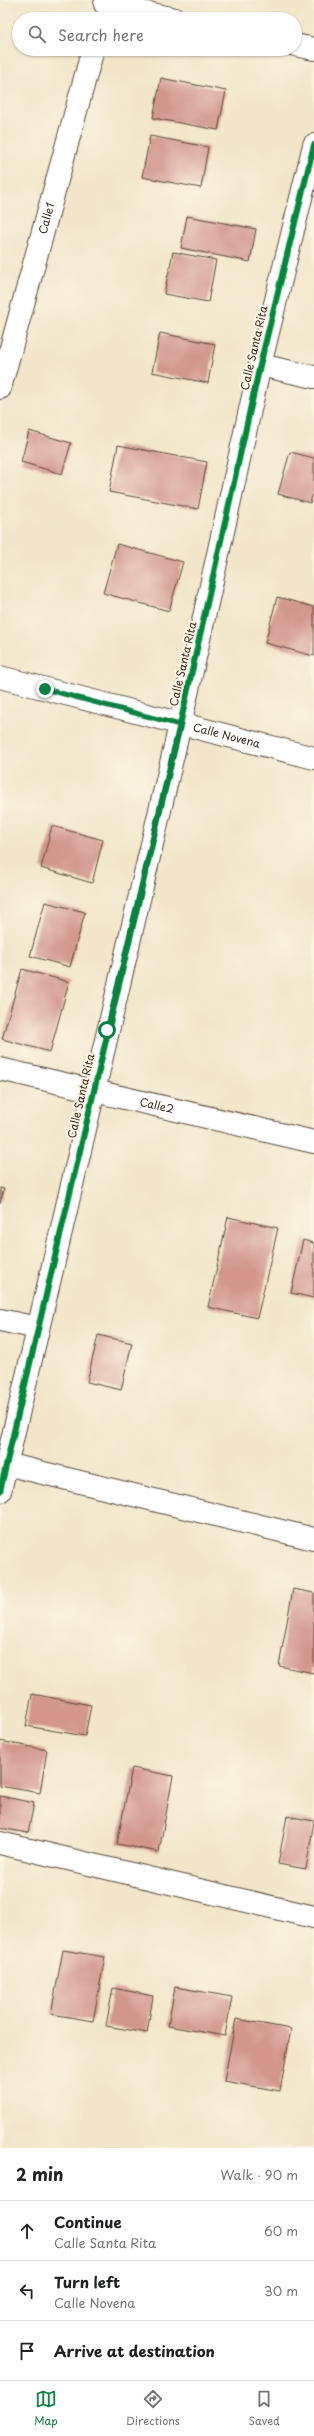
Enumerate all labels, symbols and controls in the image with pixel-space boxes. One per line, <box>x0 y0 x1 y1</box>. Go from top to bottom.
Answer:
search box <box>12 12 302 56</box>
icon: search <box>26 23 48 45</box>
text: Search here <box>58 23 144 46</box>
street label: Calle1 <box>34 200 59 236</box>
street label: Calle Santa Rita <box>236 304 272 392</box>
street label: Calle Santa Rita <box>165 620 201 708</box>
route end <box>36 680 54 698</box>
street label: Calle Novena <box>191 718 262 752</box>
route start <box>98 1021 116 1039</box>
street label: Calle Santa Rita <box>63 1052 99 1140</box>
street label: Calle2 <box>138 1093 176 1117</box>
text: 2 min <box>16 2161 63 2187</box>
text: Walk · 90 m <box>221 2165 298 2184</box>
text: Continue <box>54 2210 122 2233</box>
icon: ahead <box>16 2220 38 2242</box>
text: 60 m <box>264 2221 298 2240</box>
text: Calle Santa Rita <box>54 2233 156 2252</box>
text: Turn left <box>54 2270 120 2293</box>
icon: left <box>16 2280 38 2302</box>
text: 30 m <box>264 2281 298 2300</box>
text: Calle Novena <box>54 2293 135 2312</box>
text: Arrive at destination <box>54 2339 215 2362</box>
icon: arrive <box>16 2340 38 2362</box>
tab: Map <box>34 2388 58 2429</box>
tab: Directions <box>126 2388 180 2429</box>
tab: Saved <box>248 2388 280 2429</box>

